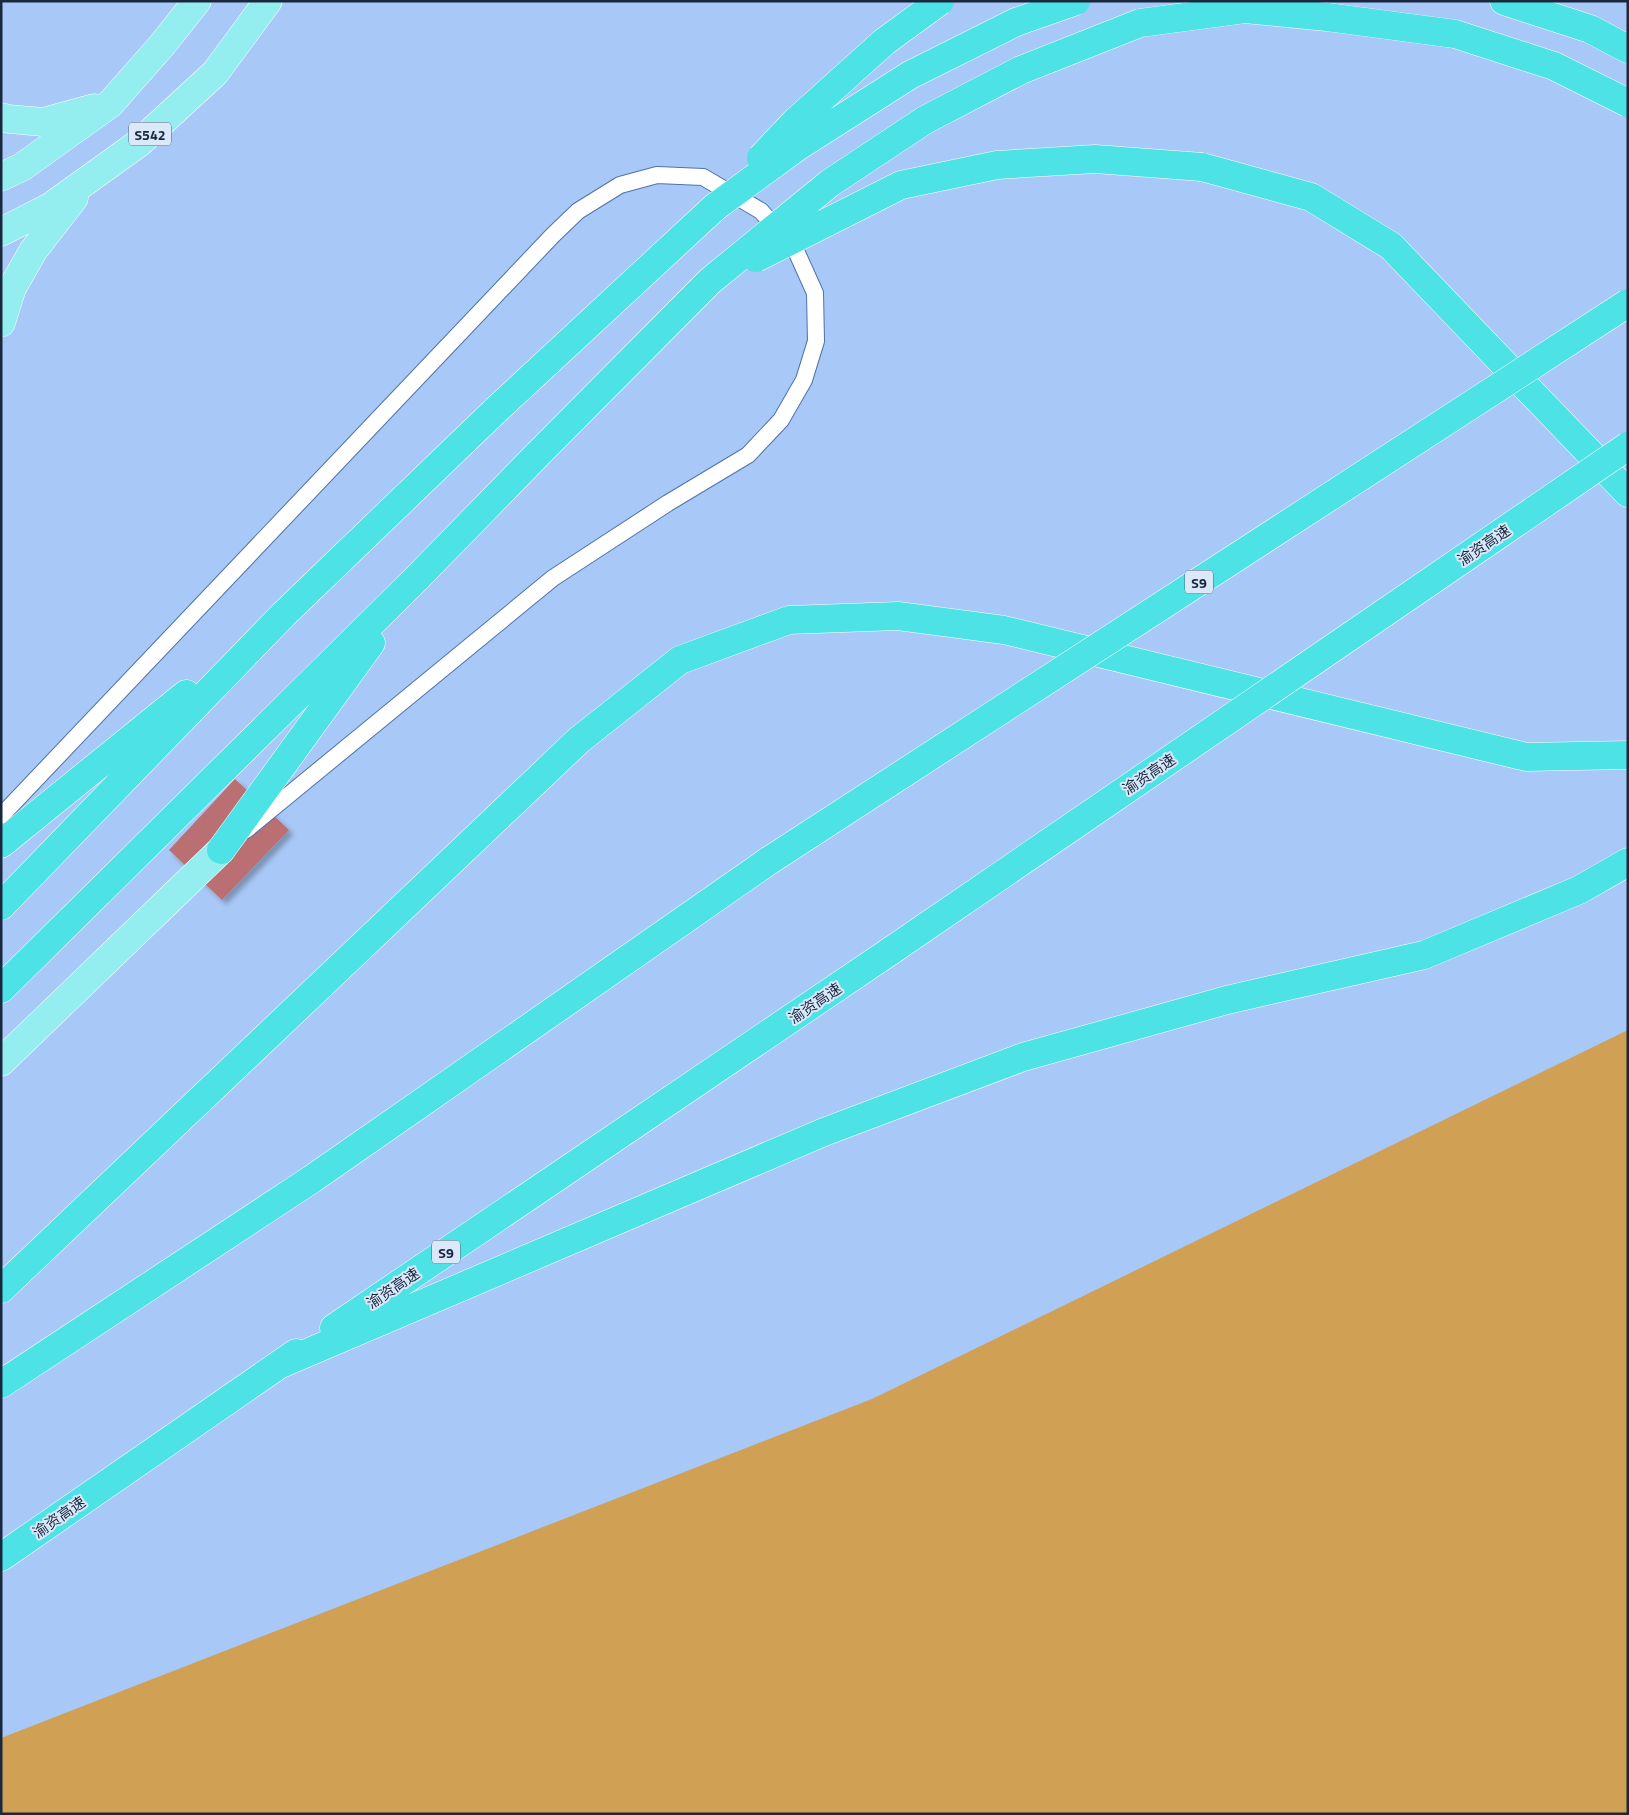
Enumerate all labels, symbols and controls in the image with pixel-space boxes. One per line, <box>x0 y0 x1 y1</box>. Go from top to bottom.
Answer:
road number: S542 <box>129 122 171 146</box>
street label: 渝资高速 <box>1453 519 1515 571</box>
road number: S9 <box>1185 570 1213 594</box>
street label: 渝资高速 <box>1118 748 1180 800</box>
street label: 渝资高速 <box>784 977 846 1029</box>
road number: S9 <box>432 1240 460 1264</box>
street label: 渝资高速 <box>362 1262 424 1314</box>
street label: 渝资高速 <box>28 1490 90 1544</box>

